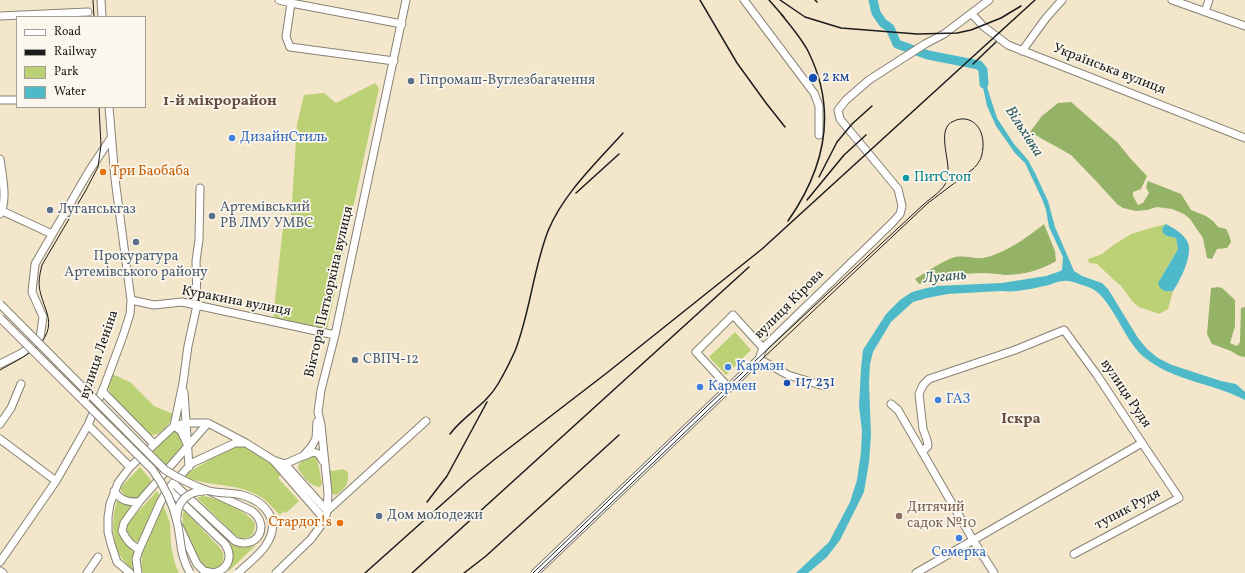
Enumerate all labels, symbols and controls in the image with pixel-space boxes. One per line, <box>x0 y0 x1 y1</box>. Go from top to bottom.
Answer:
legend <box>16 16 146 108</box>
text: Road <box>54 24 81 40</box>
street label: Українська вулиця <box>1050 41 1168 99</box>
text: Railway <box>54 44 97 60</box>
text: Park <box>54 64 79 80</box>
place label: 2 км <box>822 70 849 86</box>
marker: 2 км <box>807 72 819 84</box>
place label: Гіпромаш-Вуглезбагачення <box>419 73 595 89</box>
marker: Гіпромаш-Вуглезбагачення <box>406 76 416 86</box>
text: Water <box>54 84 86 100</box>
district label: 1-й мікрорайон <box>163 93 277 111</box>
water label: Вільхівка <box>1000 103 1046 161</box>
place label: ДизайнСтиль <box>240 130 328 146</box>
marker: ДизайнСтиль <box>227 133 237 143</box>
place label: Три Баобаба <box>111 164 190 180</box>
marker: Три Баобаба <box>98 167 108 177</box>
place label: ПитСтоп <box>914 170 971 186</box>
marker: ПитСтоп <box>901 173 911 183</box>
place label: Артемівський РВ ЛМУ УМВС <box>220 200 313 232</box>
place label: Луганськгаз <box>58 202 136 218</box>
marker: Луганськгаз <box>45 205 55 215</box>
street label: Віктора Пятьоркіна вулиця <box>302 205 358 379</box>
marker: Артемівський РВ ЛМУ УМВС <box>207 211 217 221</box>
marker: Прокуратура Артемівського району <box>131 237 141 247</box>
place label: Прокуратура Артемівського району <box>64 249 208 282</box>
street label: вулиця Кірова <box>752 267 828 343</box>
water label: Лугань <box>923 267 967 289</box>
street label: Куракина вулиця <box>180 283 292 321</box>
street label: вулиця Леніна <box>77 308 123 402</box>
place label: СВПЧ-12 <box>363 352 419 368</box>
marker: СВПЧ-12 <box>350 355 360 365</box>
street label: вулиця Рудя <box>1096 356 1154 432</box>
place label: Кармэн <box>736 359 784 375</box>
marker: Кармэн <box>723 362 733 372</box>
place label: 117 231 <box>795 375 835 391</box>
marker: 117 231 <box>782 378 792 388</box>
place label: Кармен <box>708 379 757 395</box>
marker: Кармен <box>695 382 705 392</box>
place label: ГАЗ <box>946 392 970 408</box>
marker: ГАЗ <box>933 395 943 405</box>
district label: Іскра <box>1001 411 1041 429</box>
street label: тупик Рудя <box>1092 486 1164 534</box>
place label: Дитячий садок №10 <box>907 500 976 532</box>
place label: Дом молодежи <box>387 508 483 524</box>
marker: Дом молодежи <box>374 511 384 521</box>
marker: Дитячий садок №10 <box>894 511 904 521</box>
place label: Стардог!s <box>269 515 332 531</box>
marker: Стардог!s <box>335 518 345 528</box>
marker: Семерка <box>954 533 964 543</box>
place label: Семерка <box>932 545 986 561</box>

